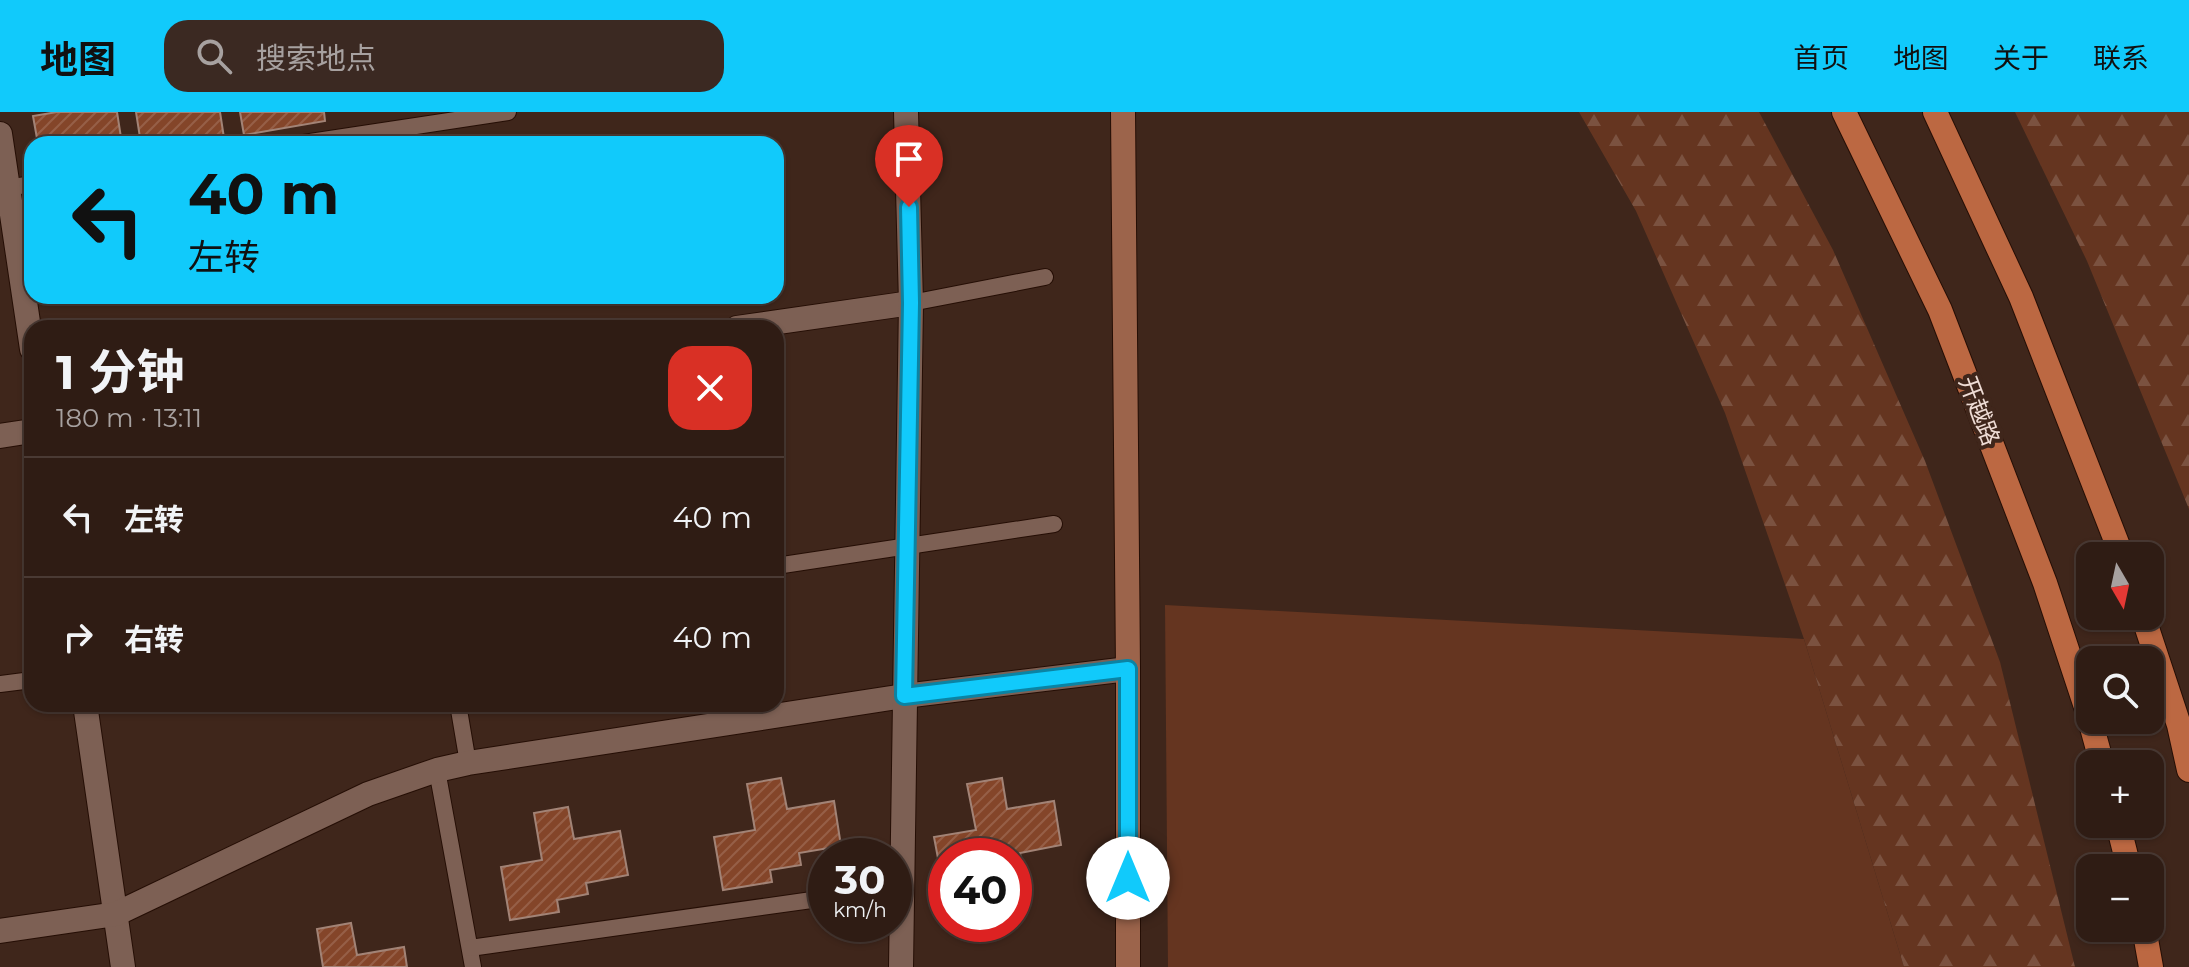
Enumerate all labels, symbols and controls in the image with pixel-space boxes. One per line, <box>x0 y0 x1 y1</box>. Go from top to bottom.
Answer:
search box <box>164 20 724 92</box>
icon: search <box>192 34 236 78</box>
text: 地图 <box>40 36 116 83</box>
text: 搜索地点 <box>256 40 376 77</box>
text: 首页 <box>1793 41 1849 75</box>
text: 地图 <box>1893 41 1949 75</box>
text: 关于 <box>1993 41 2049 75</box>
text: 联系 <box>2093 41 2149 75</box>
pin <box>875 125 943 207</box>
icon: arrive <box>887 137 931 181</box>
text: 40 m <box>188 160 339 228</box>
icon: left <box>56 168 160 272</box>
text: 左转 <box>188 235 260 279</box>
text: 1 分钟 <box>56 343 184 401</box>
button: close <box>668 346 752 430</box>
street label: 开越路 <box>1953 372 2006 450</box>
text: 180 m · 13:11 <box>56 402 202 434</box>
icon: left <box>56 495 100 539</box>
text: 40 m <box>673 499 752 536</box>
text: 左转 <box>124 501 184 538</box>
north arrow <box>2076 542 2164 630</box>
map controls <box>2076 542 2164 942</box>
icon: right <box>56 615 100 659</box>
text: 40 m <box>673 619 752 656</box>
text: 右转 <box>124 621 184 658</box>
button: search <box>2076 646 2164 734</box>
button: + <box>2076 750 2164 838</box>
position arrow <box>1086 836 1170 920</box>
speed limit sign: 40 <box>928 838 1032 942</box>
button: − <box>2076 854 2164 942</box>
text: 30 <box>835 855 885 904</box>
text: km/h <box>833 898 887 922</box>

